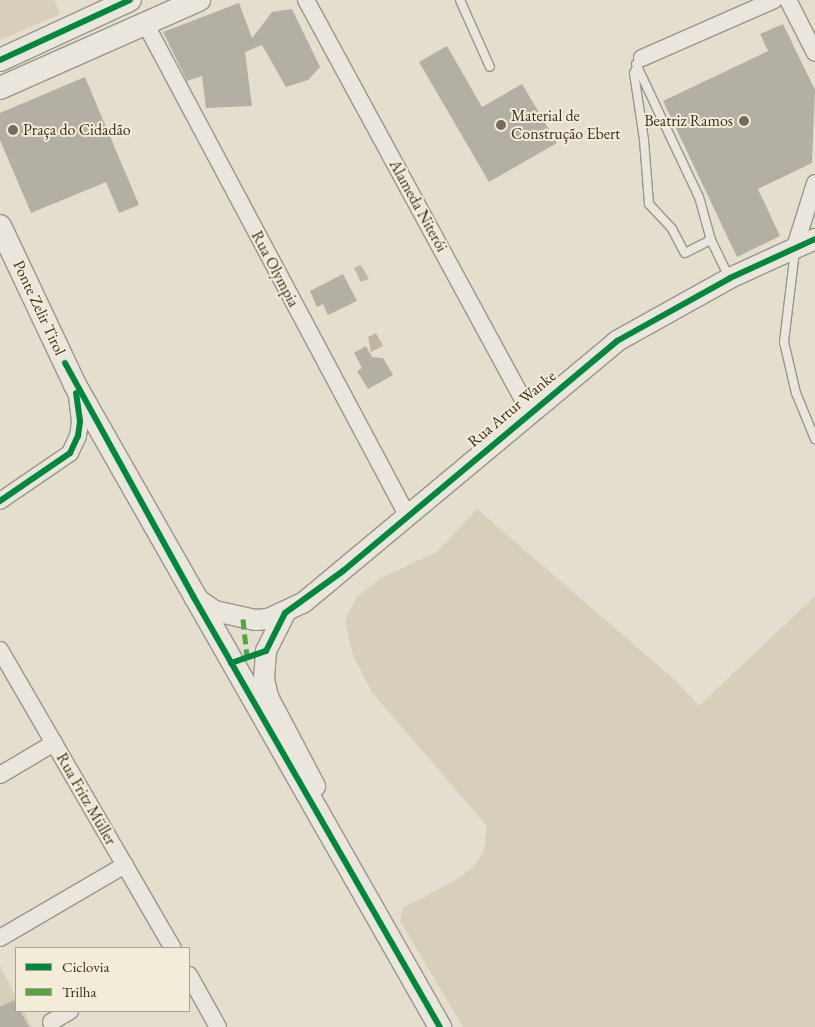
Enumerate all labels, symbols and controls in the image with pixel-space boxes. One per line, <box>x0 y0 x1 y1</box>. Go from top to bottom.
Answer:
place label: Material de Construção Ebert <box>511 106 620 144</box>
place label: Beatriz Ramos <box>644 111 733 131</box>
marker: Beatriz Ramos <box>737 114 751 128</box>
marker: Material de Construção Ebert <box>495 119 507 131</box>
place label: Praça do Cidadão <box>23 120 131 140</box>
marker: Praça do Cidadão <box>7 124 19 136</box>
street label: Alameda Niterói <box>385 157 451 255</box>
street label: Rua Olympia <box>247 228 303 310</box>
street label: Ponte Zelir Tirol <box>9 257 69 359</box>
street label: Rua Artur Wanke <box>464 366 560 452</box>
street label: Rua Fritz Müller <box>52 749 120 849</box>
legend <box>15 947 190 1012</box>
text: Ciclovia <box>62 957 109 976</box>
text: Trilha <box>62 982 97 1001</box>

